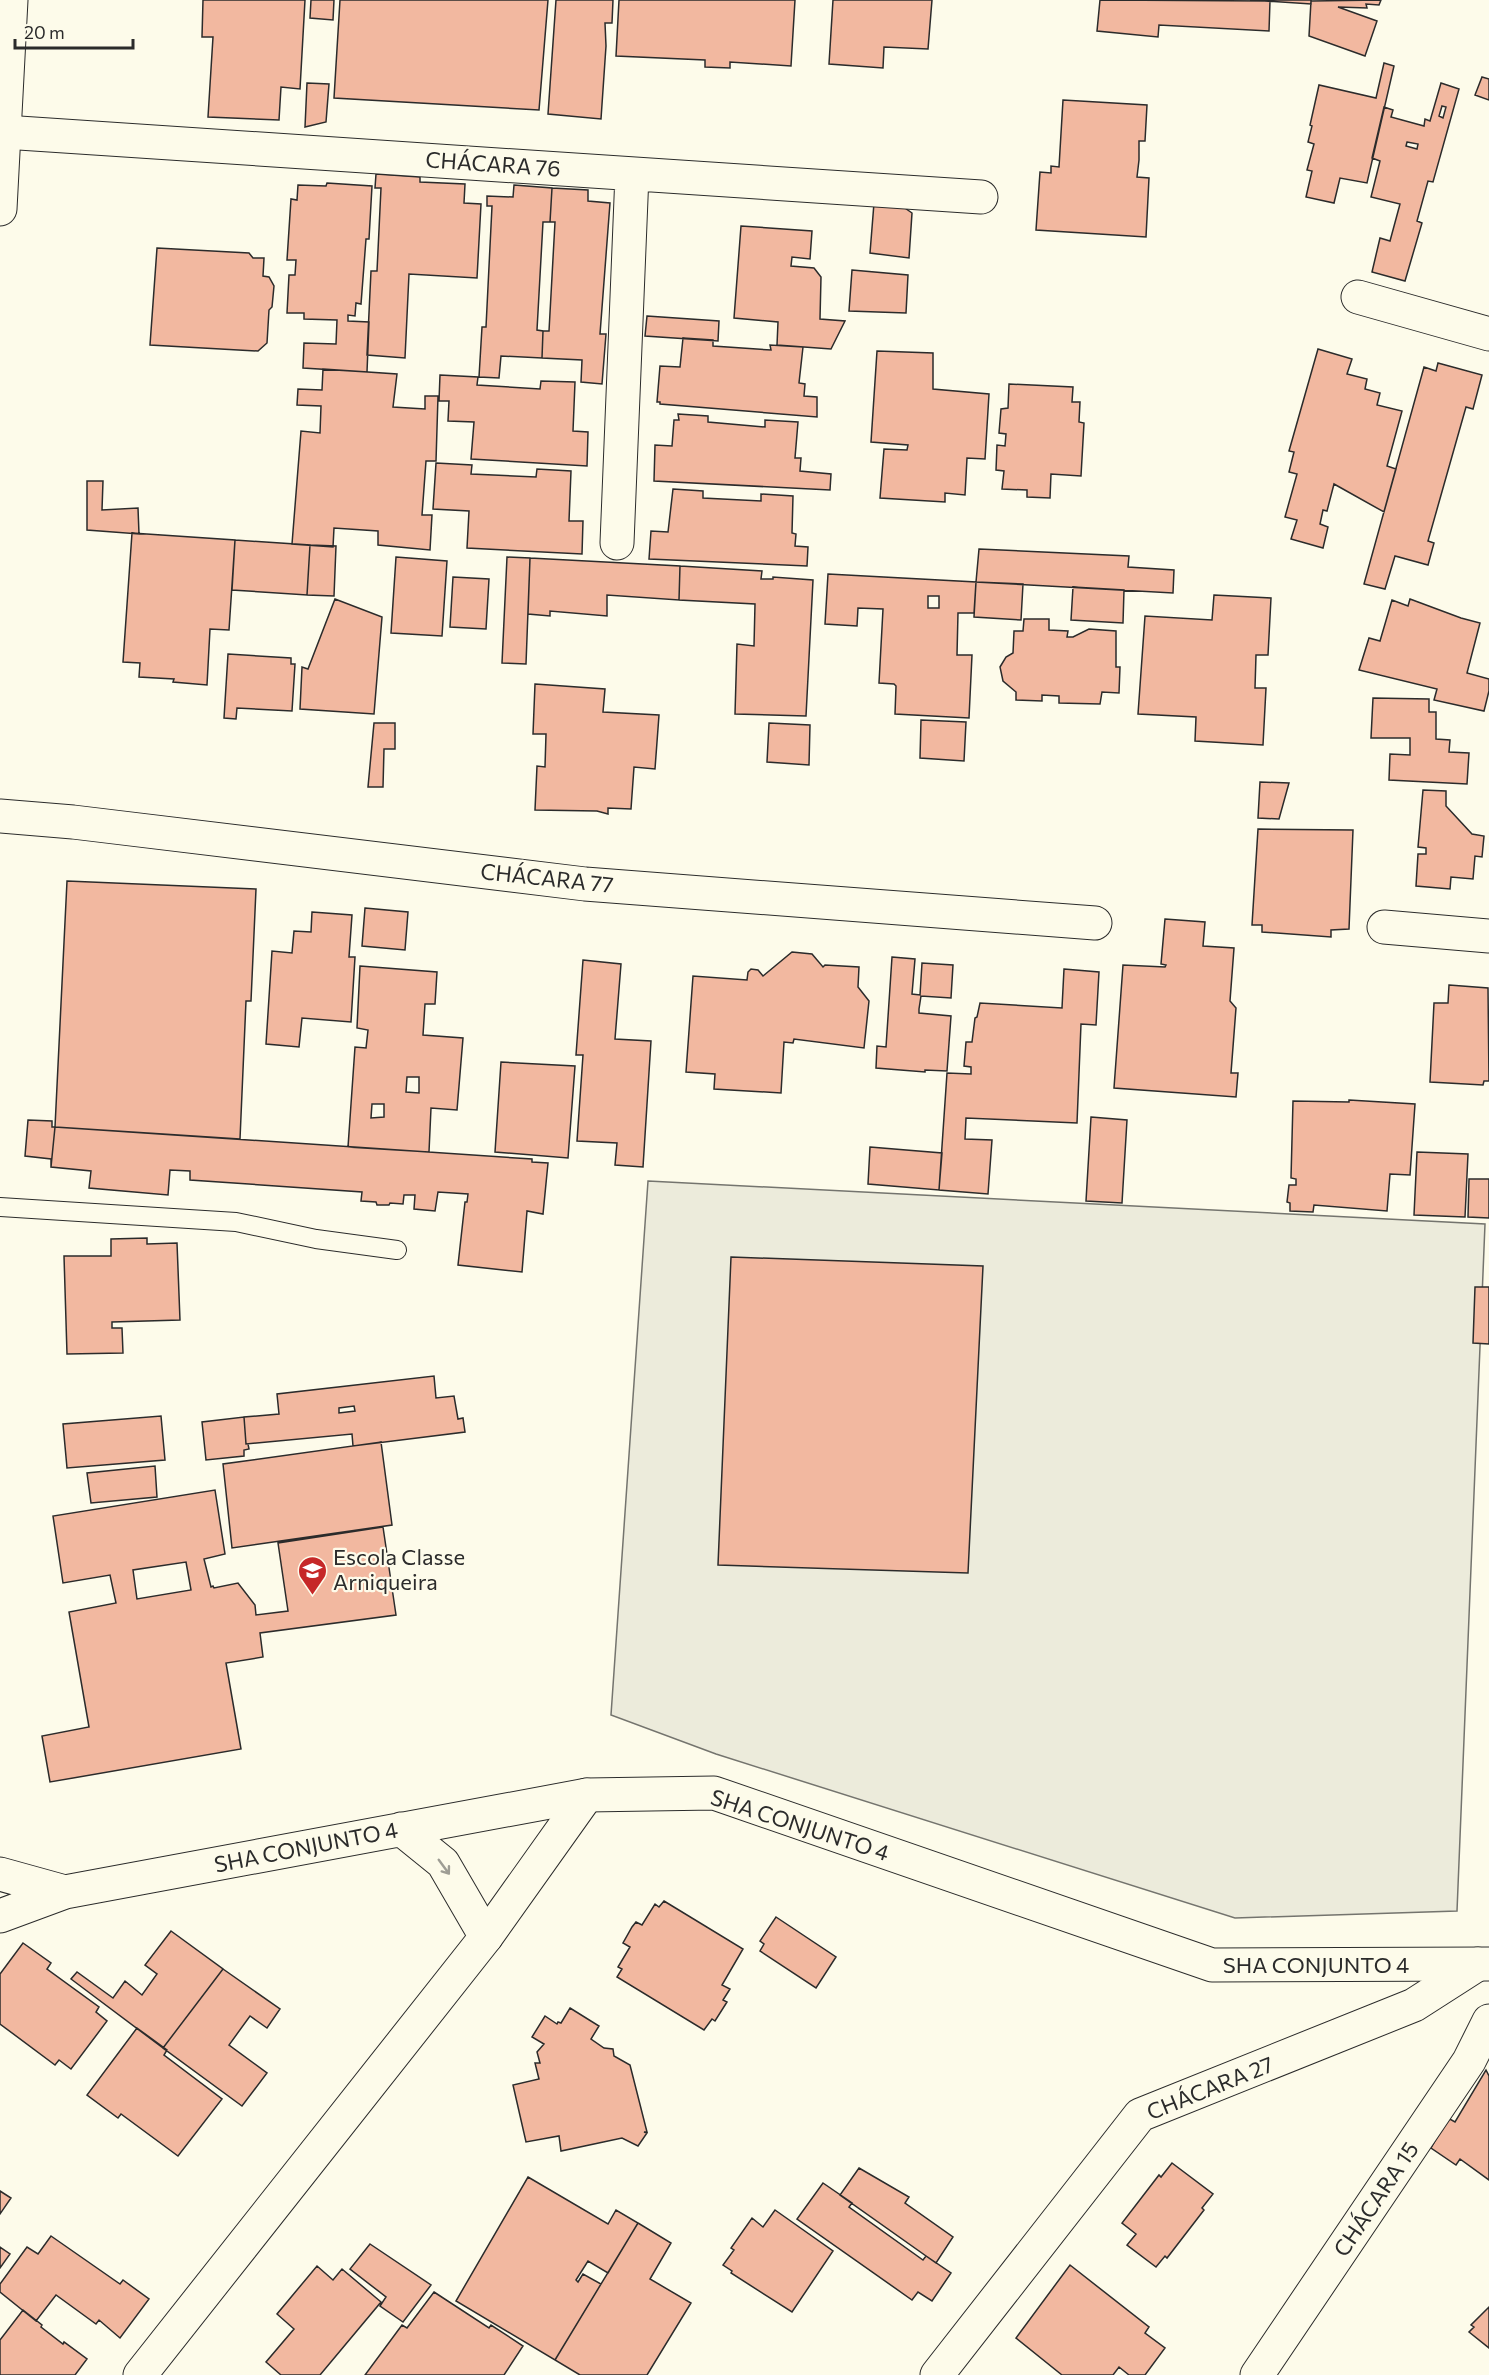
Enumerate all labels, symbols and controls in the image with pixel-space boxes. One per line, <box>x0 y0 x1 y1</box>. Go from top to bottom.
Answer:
scale bar <box>15 12 134 50</box>
text: 20 m <box>24 21 65 43</box>
street label: CHÁCARA 76 <box>425 145 561 182</box>
street label: CHÁCARA 77 <box>479 857 615 898</box>
place label: Escola Classe Arniqueira <box>333 1543 465 1595</box>
school or university icon: Escola Classe Arniqueira <box>296 1554 328 1596</box>
street label: SHA CONJUNTO 4 <box>707 1783 893 1866</box>
street label: SHA CONJUNTO 4 <box>212 1815 400 1878</box>
one-way arrow <box>438 1859 451 1875</box>
street label: SHA CONJUNTO 4 <box>1223 1951 1409 1978</box>
street label: CHÁCARA 27 <box>1143 2050 1277 2125</box>
street label: CHÁCARA 15 <box>1327 2136 1424 2261</box>

